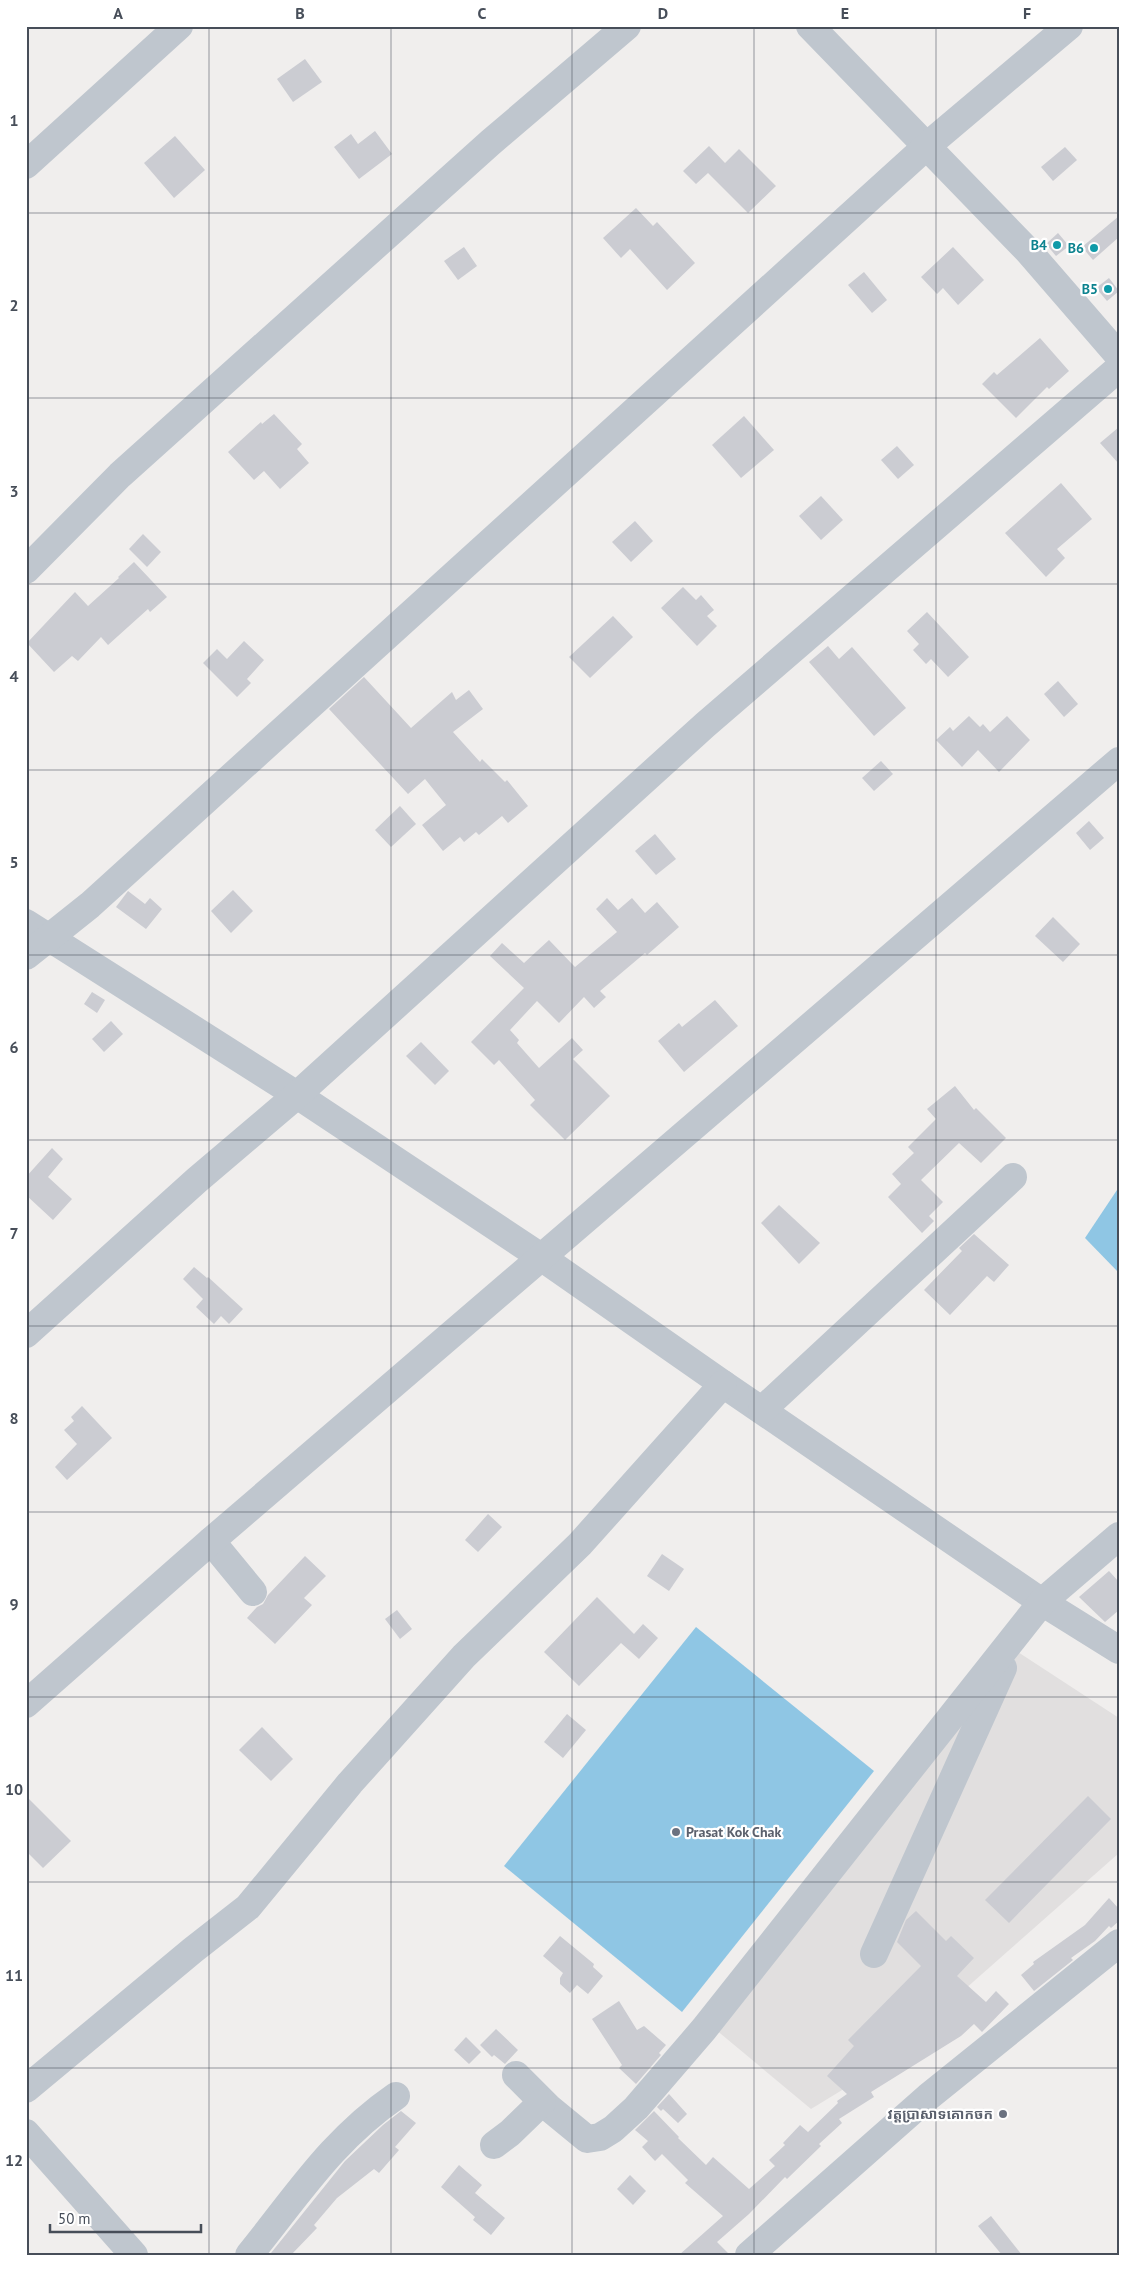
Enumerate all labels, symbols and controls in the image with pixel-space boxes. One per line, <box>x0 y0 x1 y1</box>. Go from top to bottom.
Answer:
text: A <box>113 3 123 23</box>
text: B <box>295 3 305 23</box>
text: C <box>478 3 487 23</box>
text: D <box>658 3 668 23</box>
text: E <box>841 3 849 23</box>
text: F <box>1023 3 1031 23</box>
text: 1 <box>9 110 19 130</box>
place label: B4 <box>1031 236 1047 254</box>
marker: B4 <box>1051 239 1063 251</box>
place label: B6 <box>1068 239 1084 257</box>
marker: B6 <box>1088 242 1100 254</box>
place label: B5 <box>1082 280 1098 298</box>
marker: B5 <box>1102 283 1114 295</box>
text: 2 <box>9 295 19 315</box>
text: 3 <box>9 481 19 501</box>
text: 4 <box>9 666 19 686</box>
text: 5 <box>9 852 19 872</box>
text: 6 <box>9 1037 19 1057</box>
text: 7 <box>9 1223 19 1243</box>
text: 8 <box>9 1408 19 1428</box>
text: 9 <box>9 1594 19 1614</box>
text: 10 <box>5 1779 23 1799</box>
place label: Prasat Kok Chak <box>686 1823 781 1841</box>
marker: Prasat Kok Chak <box>670 1826 682 1838</box>
text: 11 <box>5 1965 23 1985</box>
place label: វត្តប្រាសាទគោកចក <box>887 2105 993 2123</box>
marker: វត្តប្រាសាទគោកចក <box>997 2108 1009 2120</box>
text: 12 <box>5 2150 23 2170</box>
scale bar <box>50 2201 201 2233</box>
text: 50 m <box>58 2209 91 2228</box>

